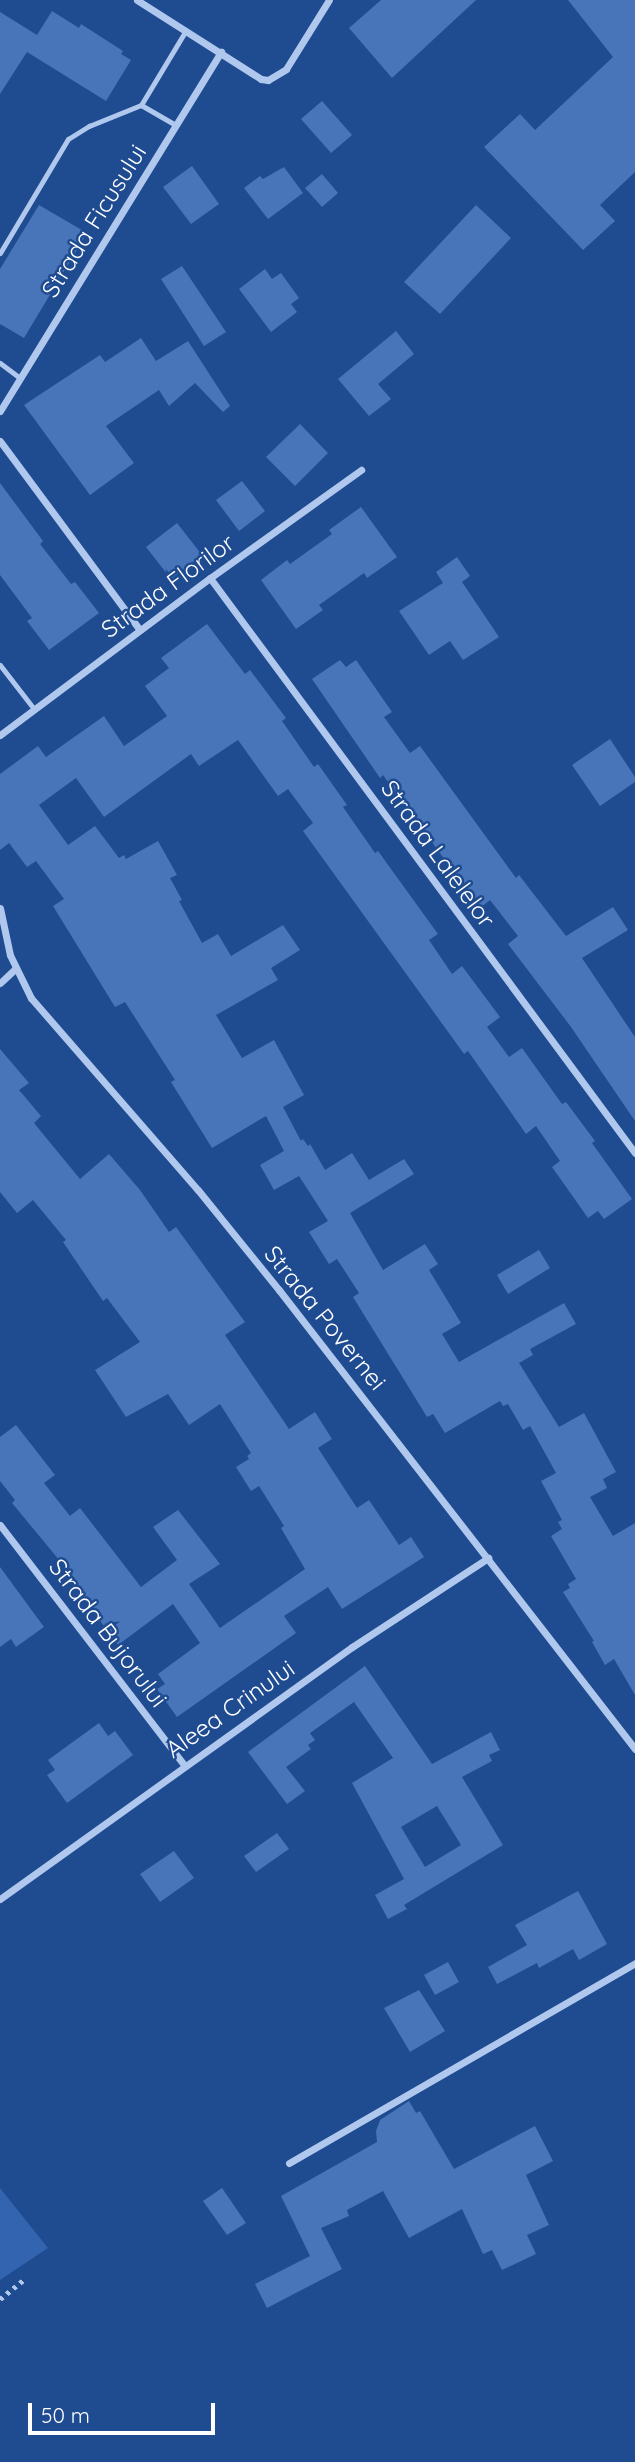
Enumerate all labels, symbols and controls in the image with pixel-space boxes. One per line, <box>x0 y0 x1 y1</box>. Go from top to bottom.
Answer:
street label: Strada Ficusului <box>36 139 152 303</box>
street label: Strada Florilor <box>96 528 240 644</box>
street label: Strada Lalelelor <box>375 775 501 933</box>
street label: Strada Povernei <box>258 1240 392 1396</box>
street label: Strada Bujorului <box>43 1553 173 1713</box>
street label: Aleea Crinului <box>160 1654 300 1764</box>
scale bar <box>32 2388 219 2432</box>
text: 50 m <box>41 2402 90 2428</box>

